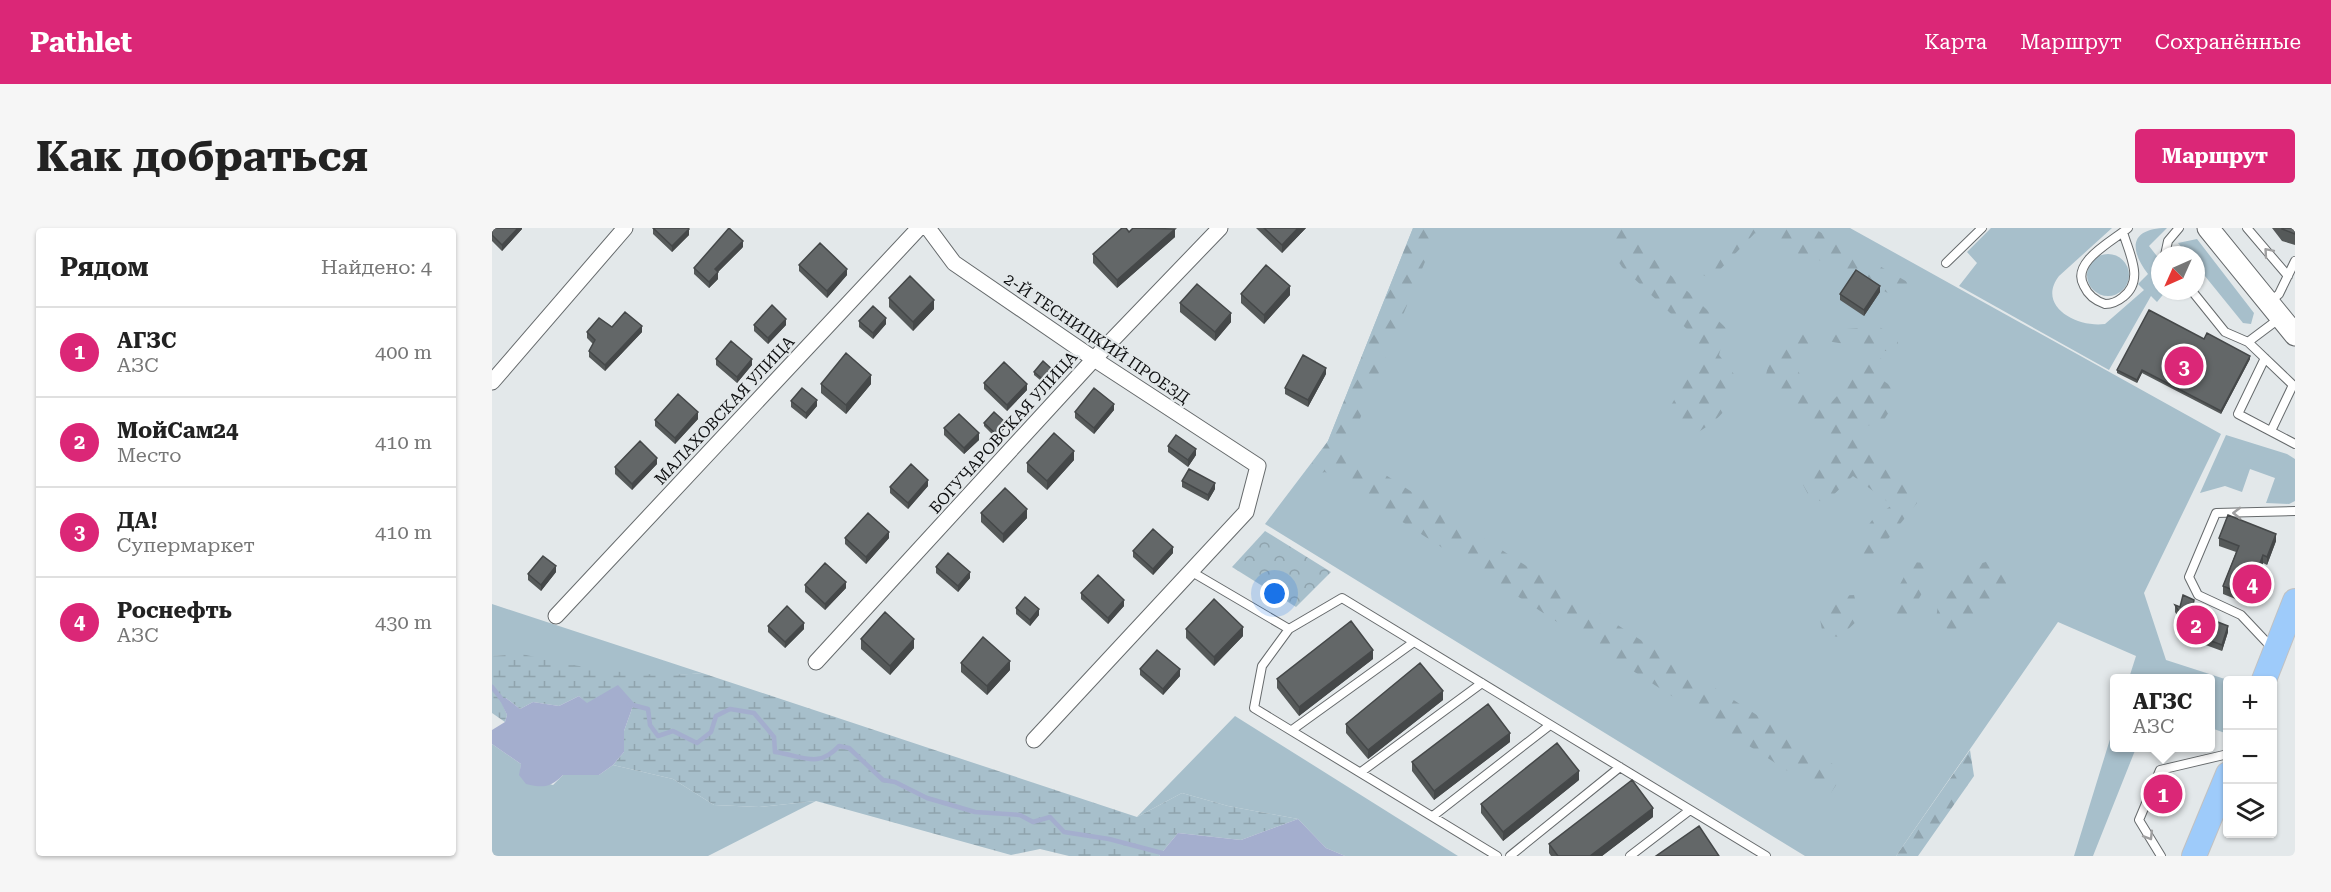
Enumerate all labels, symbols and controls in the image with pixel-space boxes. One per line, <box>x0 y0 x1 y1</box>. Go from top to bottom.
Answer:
text: Pathlet <box>30 26 132 59</box>
text: Карта <box>1924 30 1987 54</box>
text: Маршрут <box>2020 30 2122 54</box>
text: Сохранённые <box>2155 30 2301 54</box>
button: Маршрут <box>2135 129 2295 183</box>
text: Как добраться <box>36 132 368 181</box>
north arrow <box>2151 246 2205 300</box>
one-way arrow <box>2264 248 2275 259</box>
text: Рядом <box>60 252 149 282</box>
text: Найдено: 4 <box>321 255 432 279</box>
street label: 2-Й ТЕСНИЦКИЙ ПРОЕЗД <box>1001 269 1193 408</box>
text: АГЗС <box>117 328 176 353</box>
street label: МАЛАХОВСКАЯ УЛИЦА <box>650 332 799 489</box>
text: 1 <box>74 340 85 364</box>
text: 400 m <box>375 340 432 364</box>
pin: 3 <box>2164 344 2204 388</box>
street label: БОГУЧАРОВСКАЯ УЛИЦА <box>925 347 1082 517</box>
text: АЗС <box>117 353 159 377</box>
text: МойСам24 <box>117 418 238 443</box>
text: 2 <box>74 430 85 454</box>
text: 410 m <box>375 430 432 454</box>
text: Место <box>117 443 182 467</box>
one-way arrow <box>2232 507 2241 519</box>
text: ДА! <box>117 508 157 533</box>
text: 3 <box>74 520 85 544</box>
text: 410 m <box>375 520 432 544</box>
text: Супермаркет <box>117 533 255 557</box>
pin: 4 <box>2232 562 2272 606</box>
your location <box>1260 579 1289 608</box>
text: Роснефть <box>117 598 232 623</box>
pin: 2 <box>2176 602 2216 648</box>
text: 4 <box>74 610 85 634</box>
text: 430 m <box>375 610 432 634</box>
text: АЗС <box>117 623 159 647</box>
popup <box>2110 674 2215 752</box>
map controls <box>2223 676 2277 838</box>
button: + <box>2223 676 2277 730</box>
text: АГЗС <box>2133 689 2192 714</box>
text: АЗС <box>2133 714 2174 738</box>
button: − <box>2223 730 2277 784</box>
pin: 1 <box>2144 772 2182 816</box>
button: layers <box>2223 784 2277 838</box>
one-way arrow <box>2141 830 2153 840</box>

